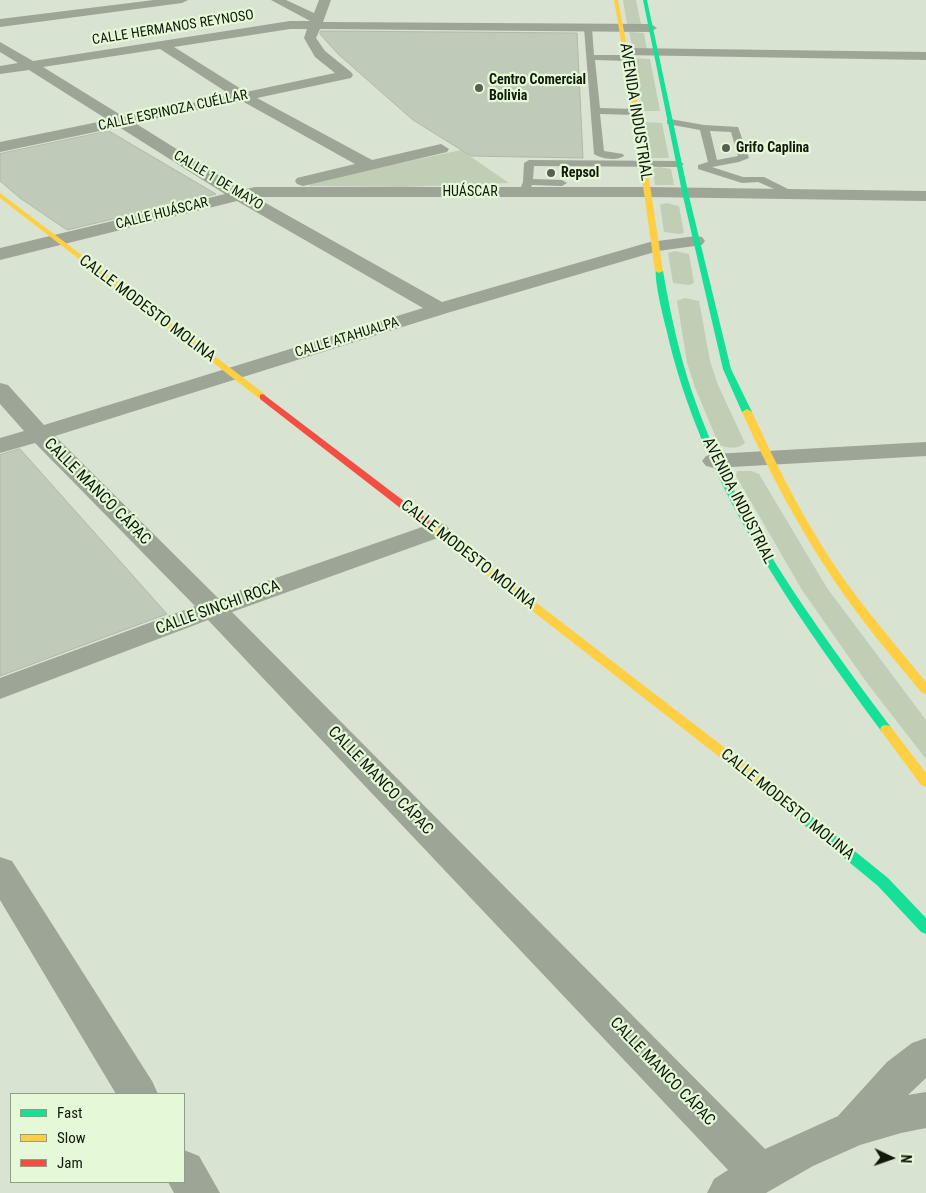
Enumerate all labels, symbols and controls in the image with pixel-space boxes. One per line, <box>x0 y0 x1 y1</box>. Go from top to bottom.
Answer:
street label: CALLE HERMANOS REYNOSO <box>91 7 255 49</box>
street label: AVENIDA INDUSTRIAL <box>615 42 655 182</box>
place label: Centro Comercial Bolivia <box>489 72 586 104</box>
marker: Centro Comercial Bolivia <box>473 82 485 94</box>
street label: CALLE ESPINOZA CUÉLLAR <box>97 87 249 135</box>
place label: Grifo Caplina <box>736 140 809 156</box>
marker: Grifo Caplina <box>720 142 732 154</box>
street label: CALLE 1 DE MAYO <box>170 148 266 214</box>
place label: Repsol <box>561 165 599 181</box>
marker: Repsol <box>545 167 557 179</box>
street label: HUÁSCAR <box>442 184 498 200</box>
street label: CALLE HUÁSCAR <box>114 194 210 234</box>
street label: CALLE MODESTO MOLINA <box>75 251 219 367</box>
street label: CALLE ATAHUALPA <box>293 314 401 362</box>
street label: CALLE MANCO CÁPAC <box>40 435 154 549</box>
street label: AVENIDA INDUSTRIAL <box>698 435 778 567</box>
street label: CALLE MODESTO MOLINA <box>397 496 539 614</box>
street label: CALLE SINCHI ROCA <box>153 577 283 639</box>
street label: CALLE MANCO CÁPAC <box>323 723 437 839</box>
street label: CALLE MODESTO MOLINA <box>716 745 858 865</box>
street label: CALLE MANCO CÁPAC <box>605 1014 719 1130</box>
legend <box>10 1093 185 1183</box>
text: Fast <box>57 1104 82 1122</box>
text: Slow <box>57 1129 86 1147</box>
north arrow <box>866 1133 916 1183</box>
text: Jam <box>57 1154 83 1172</box>
text: N <box>898 1154 914 1163</box>

